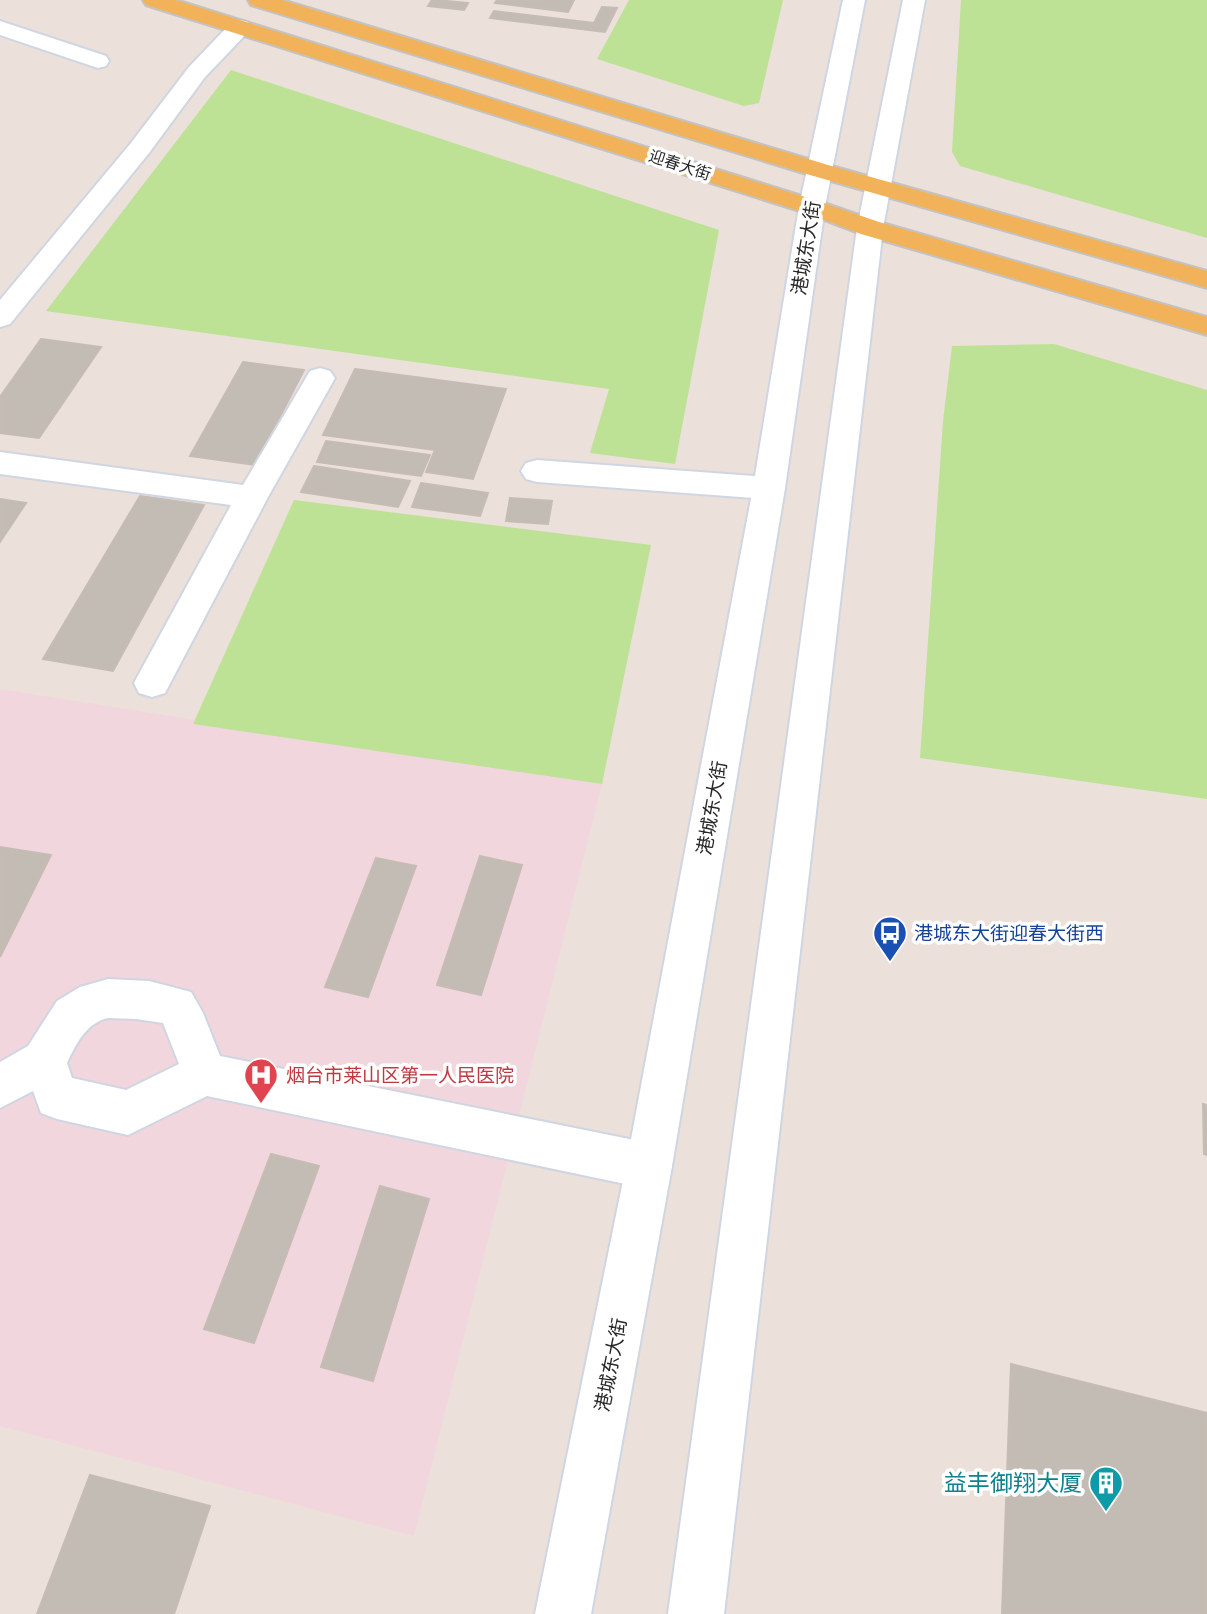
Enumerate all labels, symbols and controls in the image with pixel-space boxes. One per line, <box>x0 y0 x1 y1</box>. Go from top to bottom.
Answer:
street label: 迎春大街 <box>647 147 713 183</box>
street label: 港城东大街 <box>788 199 824 297</box>
street label: 港城东大街 <box>693 759 731 857</box>
bus stop icon: 港城东大街迎春大街西 <box>871 914 909 963</box>
place label: 港城东大街迎春大街西 <box>914 923 1104 944</box>
hospital icon: 烟台市莱山区第一人民医院 <box>242 1056 280 1105</box>
place label: 烟台市莱山区第一人民医院 <box>286 1065 514 1086</box>
street label: 港城东大街 <box>592 1316 630 1414</box>
building icon: 益丰御翔大厦 <box>1087 1464 1125 1513</box>
place label: 益丰御翔大厦 <box>944 1470 1082 1496</box>

